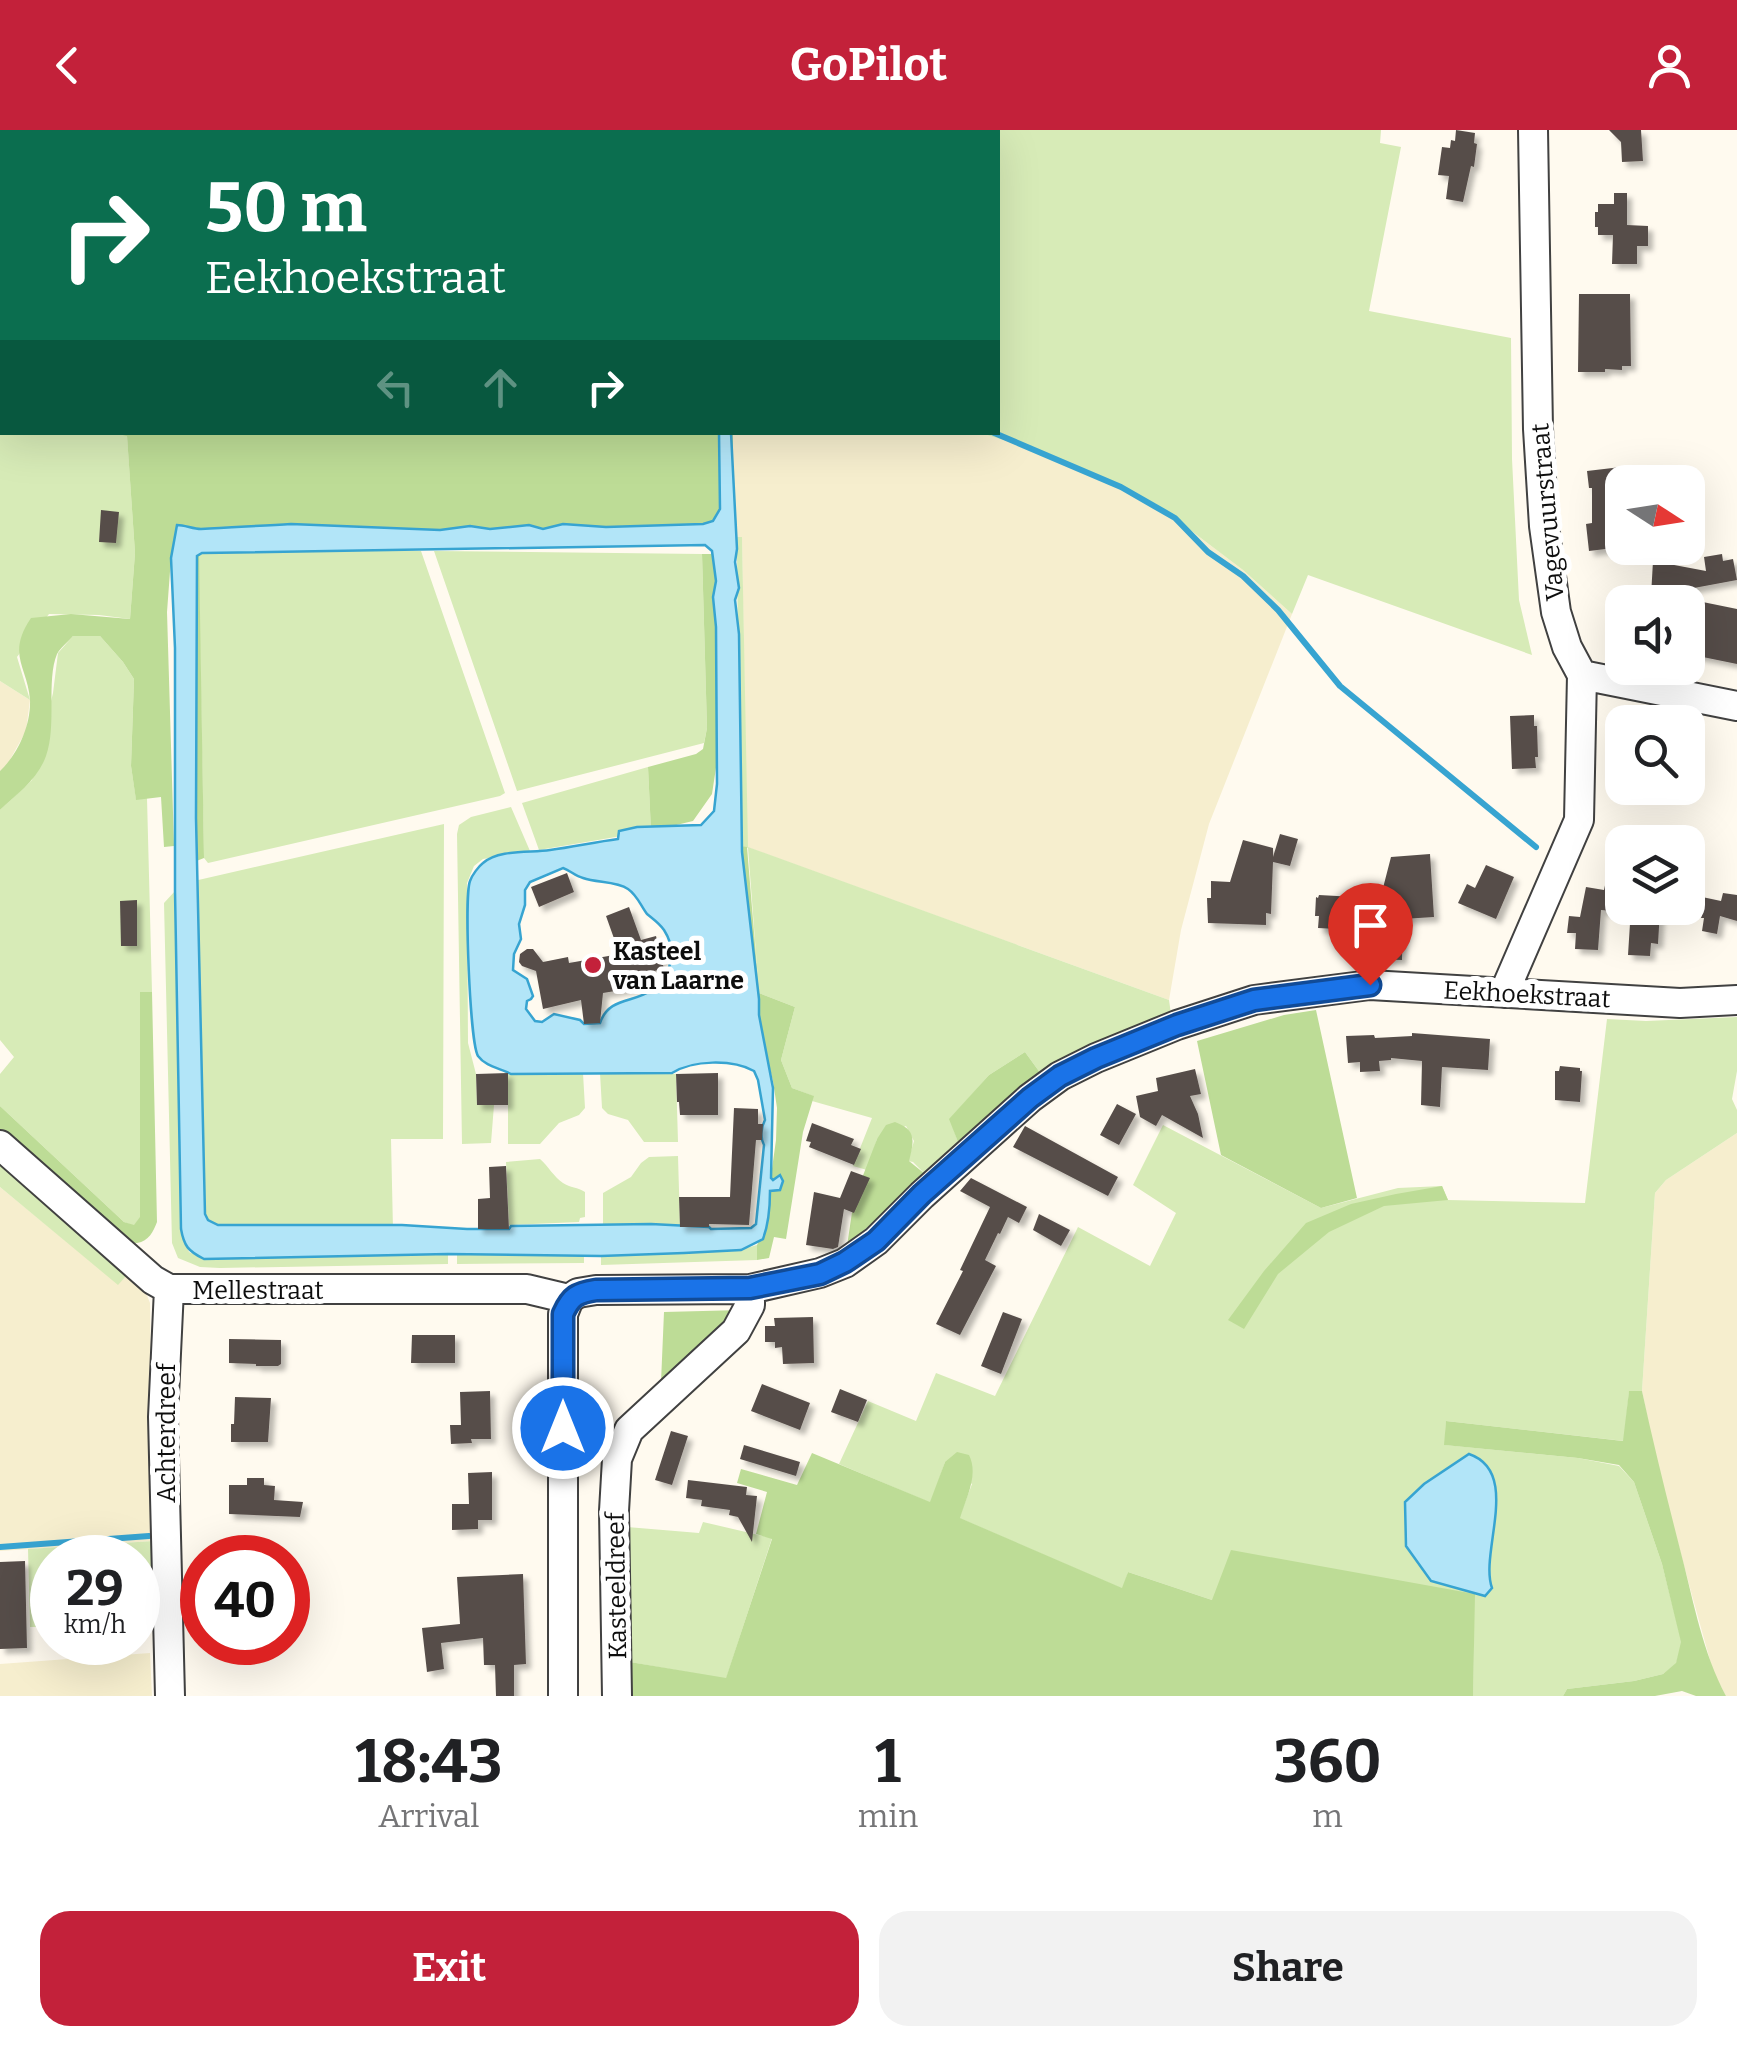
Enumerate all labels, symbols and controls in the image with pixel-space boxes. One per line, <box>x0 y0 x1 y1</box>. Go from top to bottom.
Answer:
icon: back <box>40 38 95 93</box>
text: GoPilot <box>790 38 947 92</box>
icon: person <box>1642 38 1697 93</box>
text: 50 m <box>205 166 367 250</box>
icon: right <box>40 170 170 300</box>
text: Eekhoekstraat <box>205 251 506 305</box>
icon: left <box>368 360 423 415</box>
icon: ahead <box>473 360 528 415</box>
icon: right <box>578 360 633 415</box>
street label: Vagevuurstraat <box>1525 422 1571 602</box>
north arrow <box>1605 465 1705 565</box>
map controls <box>1605 465 1705 925</box>
button: sound <box>1605 585 1705 685</box>
button: search <box>1605 705 1705 805</box>
button: layers <box>1605 825 1705 925</box>
pin <box>1328 883 1413 986</box>
icon: arrive <box>1343 898 1398 953</box>
place label: Kasteel van Laarne <box>612 937 744 996</box>
marker: Kasteel van Laarne <box>582 954 604 976</box>
street label: Eekhoekstraat <box>1443 976 1611 1014</box>
street label: Mellestraat <box>192 1276 324 1306</box>
street label: Achterdreef <box>152 1361 182 1503</box>
position arrow <box>511 1376 615 1480</box>
street label: Kasteeldreef <box>601 1510 633 1660</box>
speed limit sign: 40 <box>180 1535 310 1665</box>
text: 29 <box>66 1558 124 1618</box>
text: km/h <box>64 1610 126 1640</box>
text: 18:43 <box>355 1726 502 1798</box>
text: 1 <box>875 1726 901 1798</box>
text: 360 <box>1273 1726 1382 1798</box>
text: Arrival <box>378 1797 480 1835</box>
text: min <box>858 1797 918 1835</box>
text: m <box>1312 1797 1343 1835</box>
button: Exit <box>40 1911 859 2026</box>
button: Share <box>879 1911 1697 2026</box>

